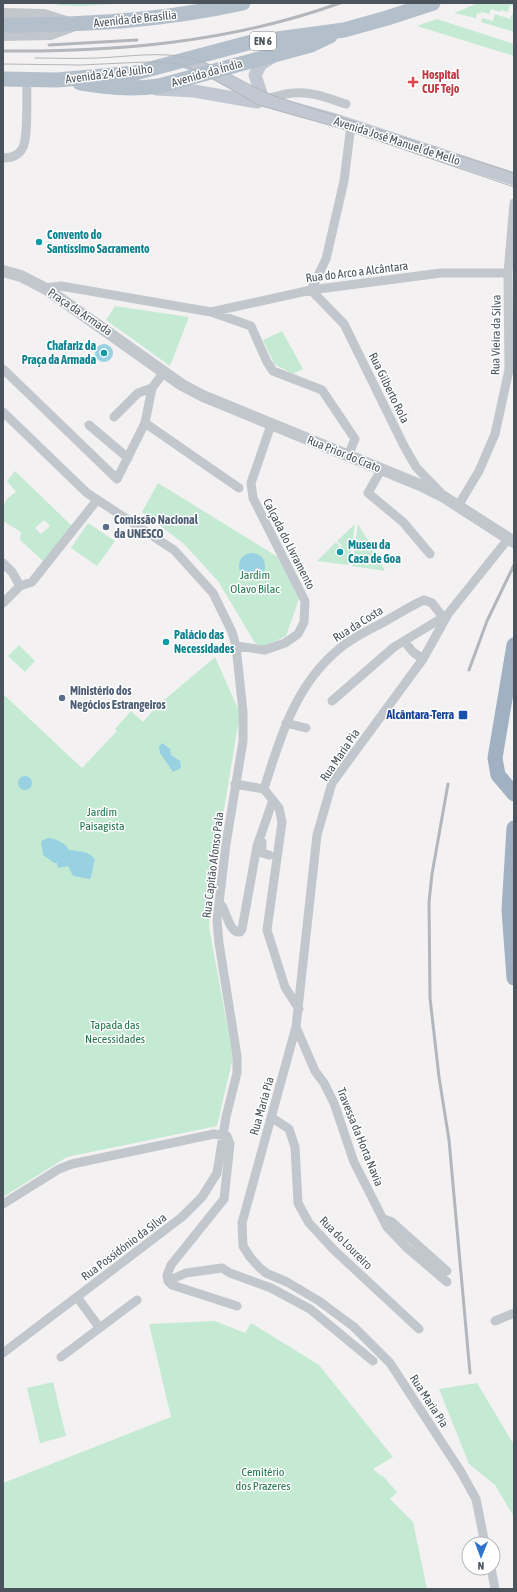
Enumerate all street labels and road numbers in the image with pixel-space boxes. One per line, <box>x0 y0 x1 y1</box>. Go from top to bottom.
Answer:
street label: Avenida de Brasília <box>93 8 177 30</box>
road number: EN 6 <box>250 32 276 50</box>
street label: Avenida da Índia <box>170 56 244 90</box>
street label: Avenida 24 de Julho <box>65 62 154 86</box>
street label: Avenida José Manuel de Mello <box>332 114 462 168</box>
street label: Rua do Arco a Alcântara <box>305 259 409 285</box>
street label: Praça da Armada <box>45 285 115 339</box>
street label: Rua Vieira da Silva <box>488 295 504 375</box>
street label: Rua Gilberto Rola <box>366 350 412 426</box>
street label: Rua Prior do Crato <box>305 433 383 475</box>
street label: Calçada do Livramento <box>260 496 318 592</box>
street label: Rua da Costa <box>330 603 386 645</box>
street label: Rua Maria Pia <box>317 726 363 784</box>
street label: Rua Capitão Afonso Pala <box>200 811 226 919</box>
street label: Rua Maria Pia <box>247 1075 277 1137</box>
street label: Travessa da Horta Navia <box>334 1086 386 1188</box>
street label: Rua Possidónio da Silva <box>79 1210 169 1284</box>
street label: Rua do Loureiro <box>317 1214 376 1273</box>
street label: Rua Maria Pia <box>407 1372 451 1430</box>

